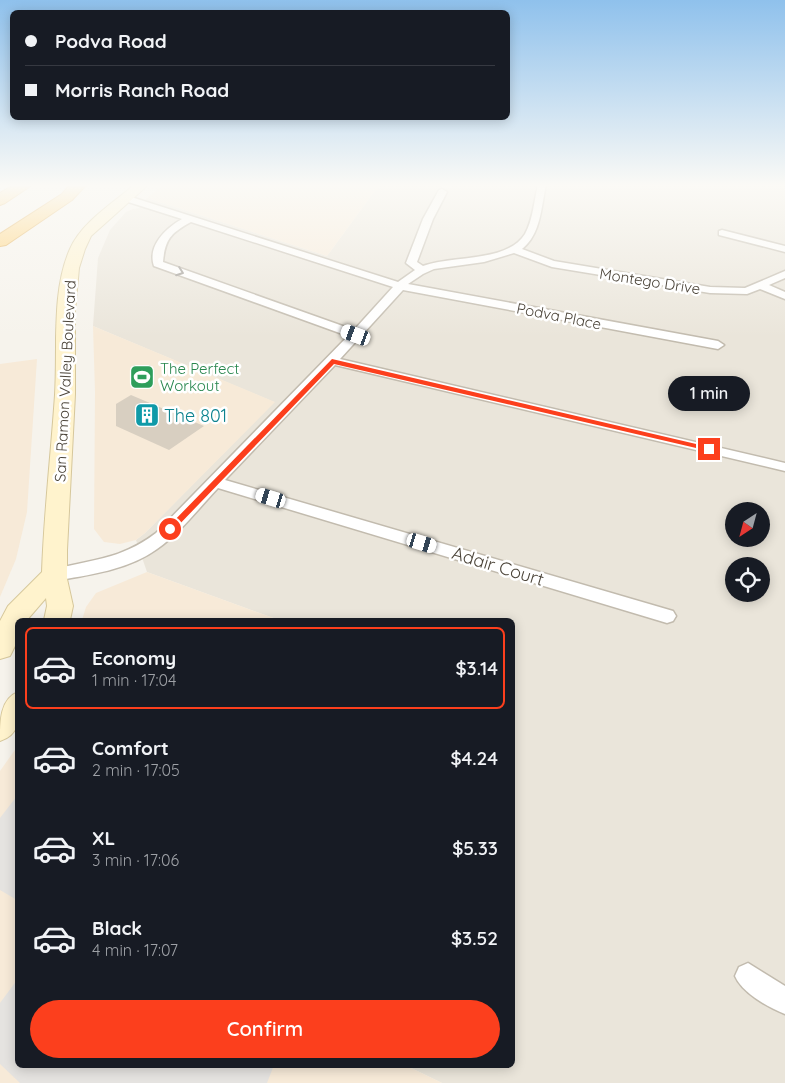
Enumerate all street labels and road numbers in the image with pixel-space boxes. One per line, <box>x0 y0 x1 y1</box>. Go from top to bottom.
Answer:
street label: Montego Drive <box>598 264 702 298</box>
street label: San Ramon Valley Boulevard <box>50 280 80 482</box>
street label: Podva Place <box>515 298 603 334</box>
street label: Adair Court <box>449 541 547 591</box>

